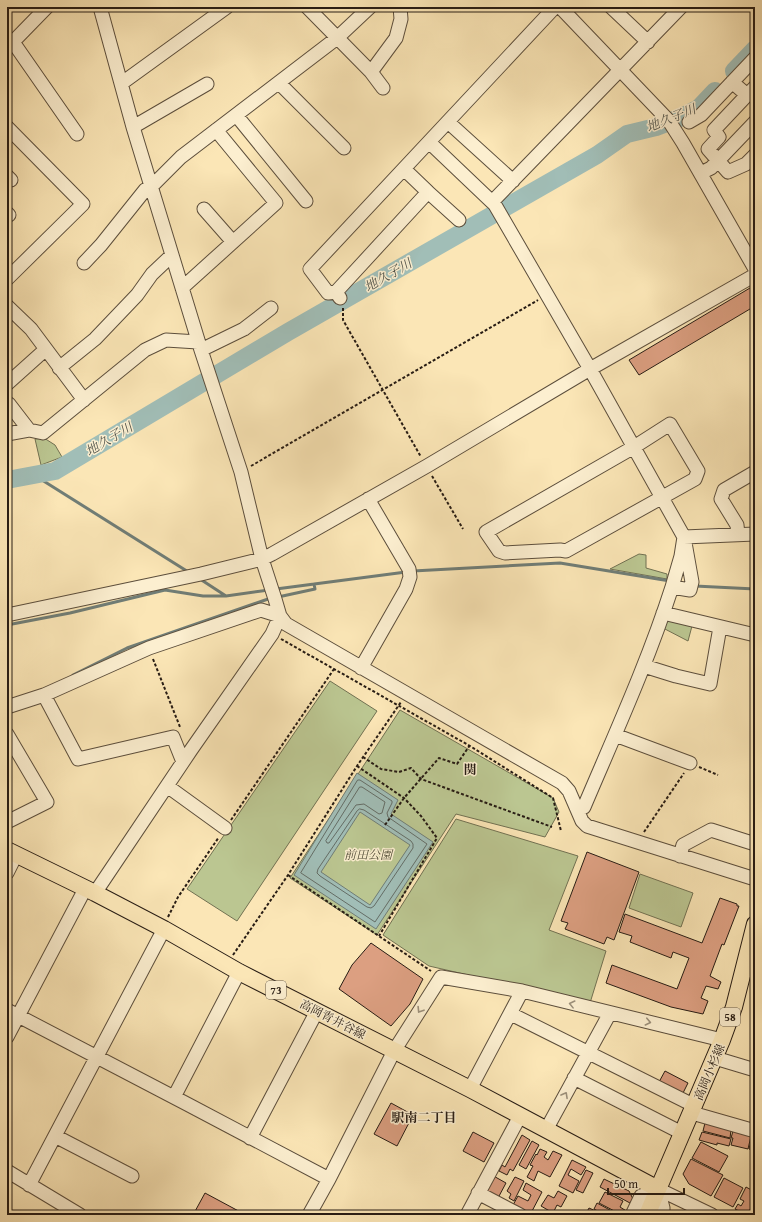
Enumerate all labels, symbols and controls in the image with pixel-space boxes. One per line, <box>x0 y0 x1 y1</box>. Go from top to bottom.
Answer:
water label: 地久子川 <box>643 99 701 137</box>
water label: 地久子川 <box>361 253 417 296</box>
water label: 地久子川 <box>82 416 138 461</box>
district label: 関 <box>463 760 477 779</box>
park label: 前田公園 <box>344 846 394 863</box>
road number: 73 <box>266 981 286 999</box>
street label: 高岡青井谷線 <box>297 995 369 1043</box>
one-way arrow <box>569 1000 575 1008</box>
one-way arrow <box>417 1006 425 1013</box>
road number: 58 <box>720 1008 740 1026</box>
one-way arrow <box>644 1017 651 1026</box>
street label: 高岡小杉線 <box>689 1041 729 1103</box>
one-way arrow <box>560 1092 567 1100</box>
district label: 駅南二丁目 <box>391 1108 457 1127</box>
scale bar <box>608 1170 684 1196</box>
text: 50 m <box>614 1175 638 1192</box>

